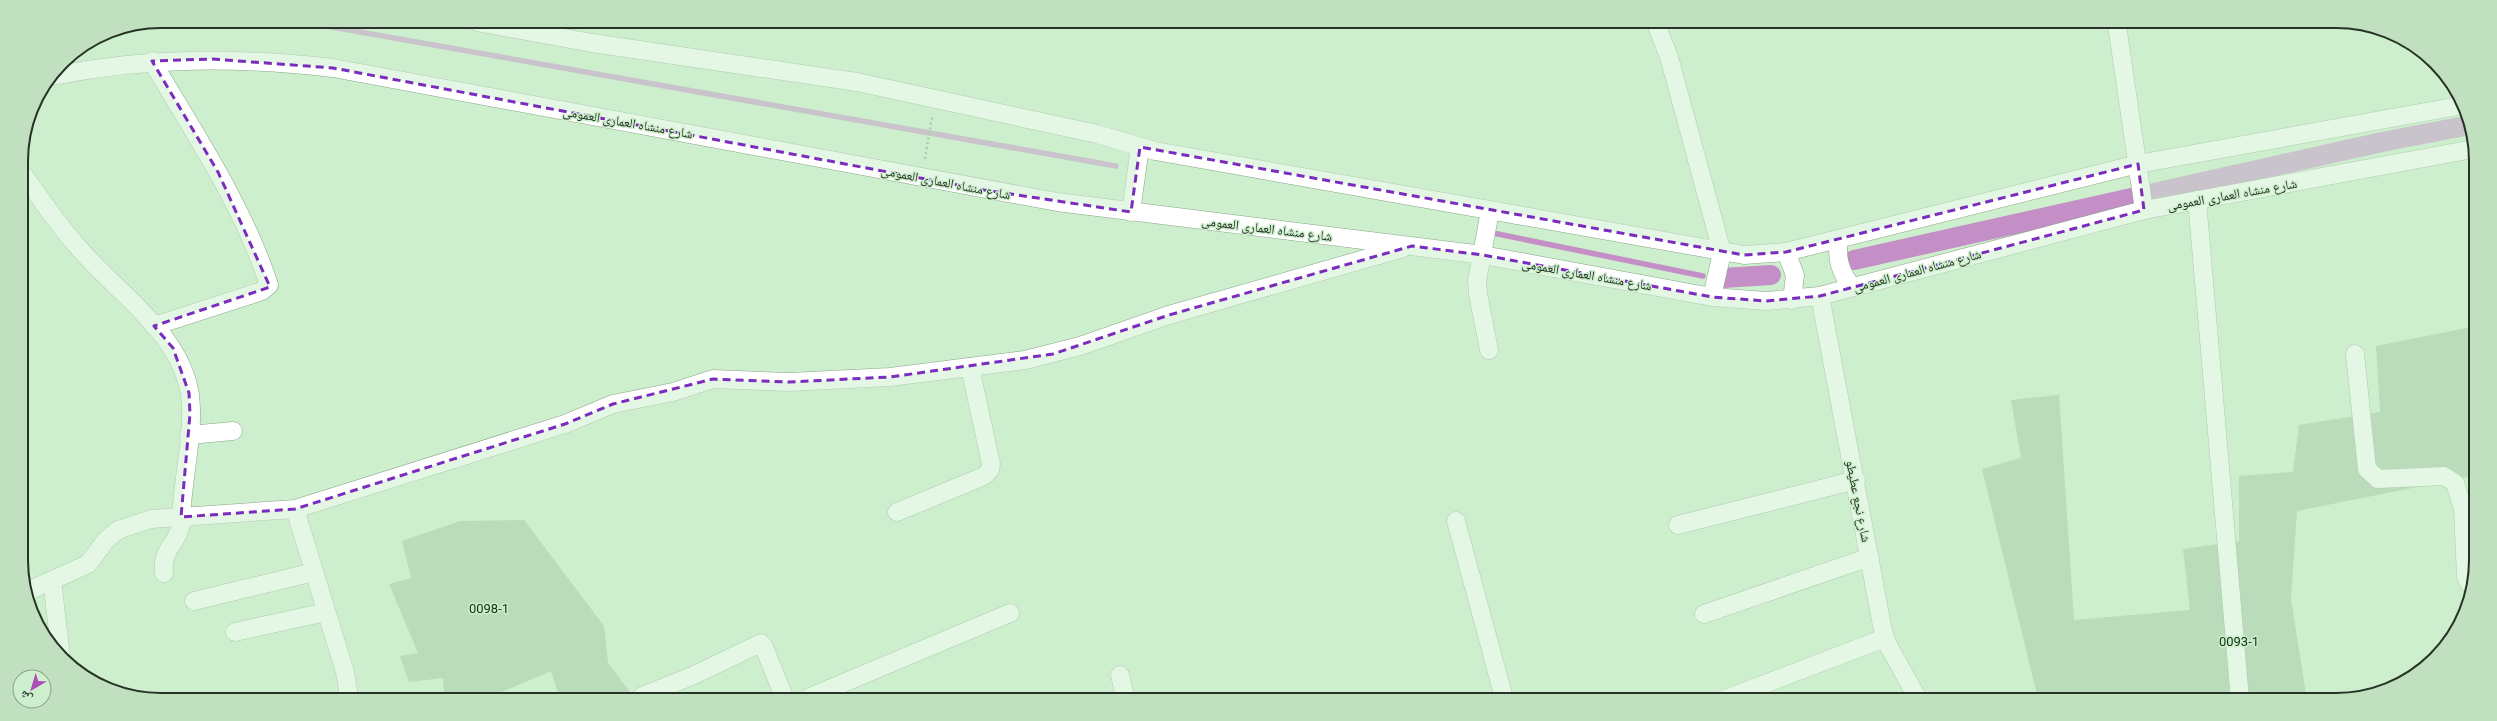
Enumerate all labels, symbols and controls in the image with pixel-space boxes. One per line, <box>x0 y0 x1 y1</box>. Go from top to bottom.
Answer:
street label: شارع منشاه العمارى العمومى <box>561 104 694 143</box>
street label: شارع منشاه العمارى العمومى <box>879 163 1012 204</box>
street label: شارع منشاه العمارى العمومى <box>2166 176 2299 215</box>
street label: شارع منشاه العمارى العمومى <box>1200 213 1333 246</box>
street label: شارع منشاه العمارى العمومى <box>1852 246 1983 297</box>
street label: شارع منشاه العمارى العمومى <box>1520 256 1653 295</box>
street label: شارع نجع عطيطو <box>1841 459 1874 544</box>
park label: 0098-1 <box>469 601 509 616</box>
park label: 0093-1 <box>2219 634 2259 649</box>
north arrow <box>12 669 52 709</box>
text: ش <box>17 687 35 705</box>

